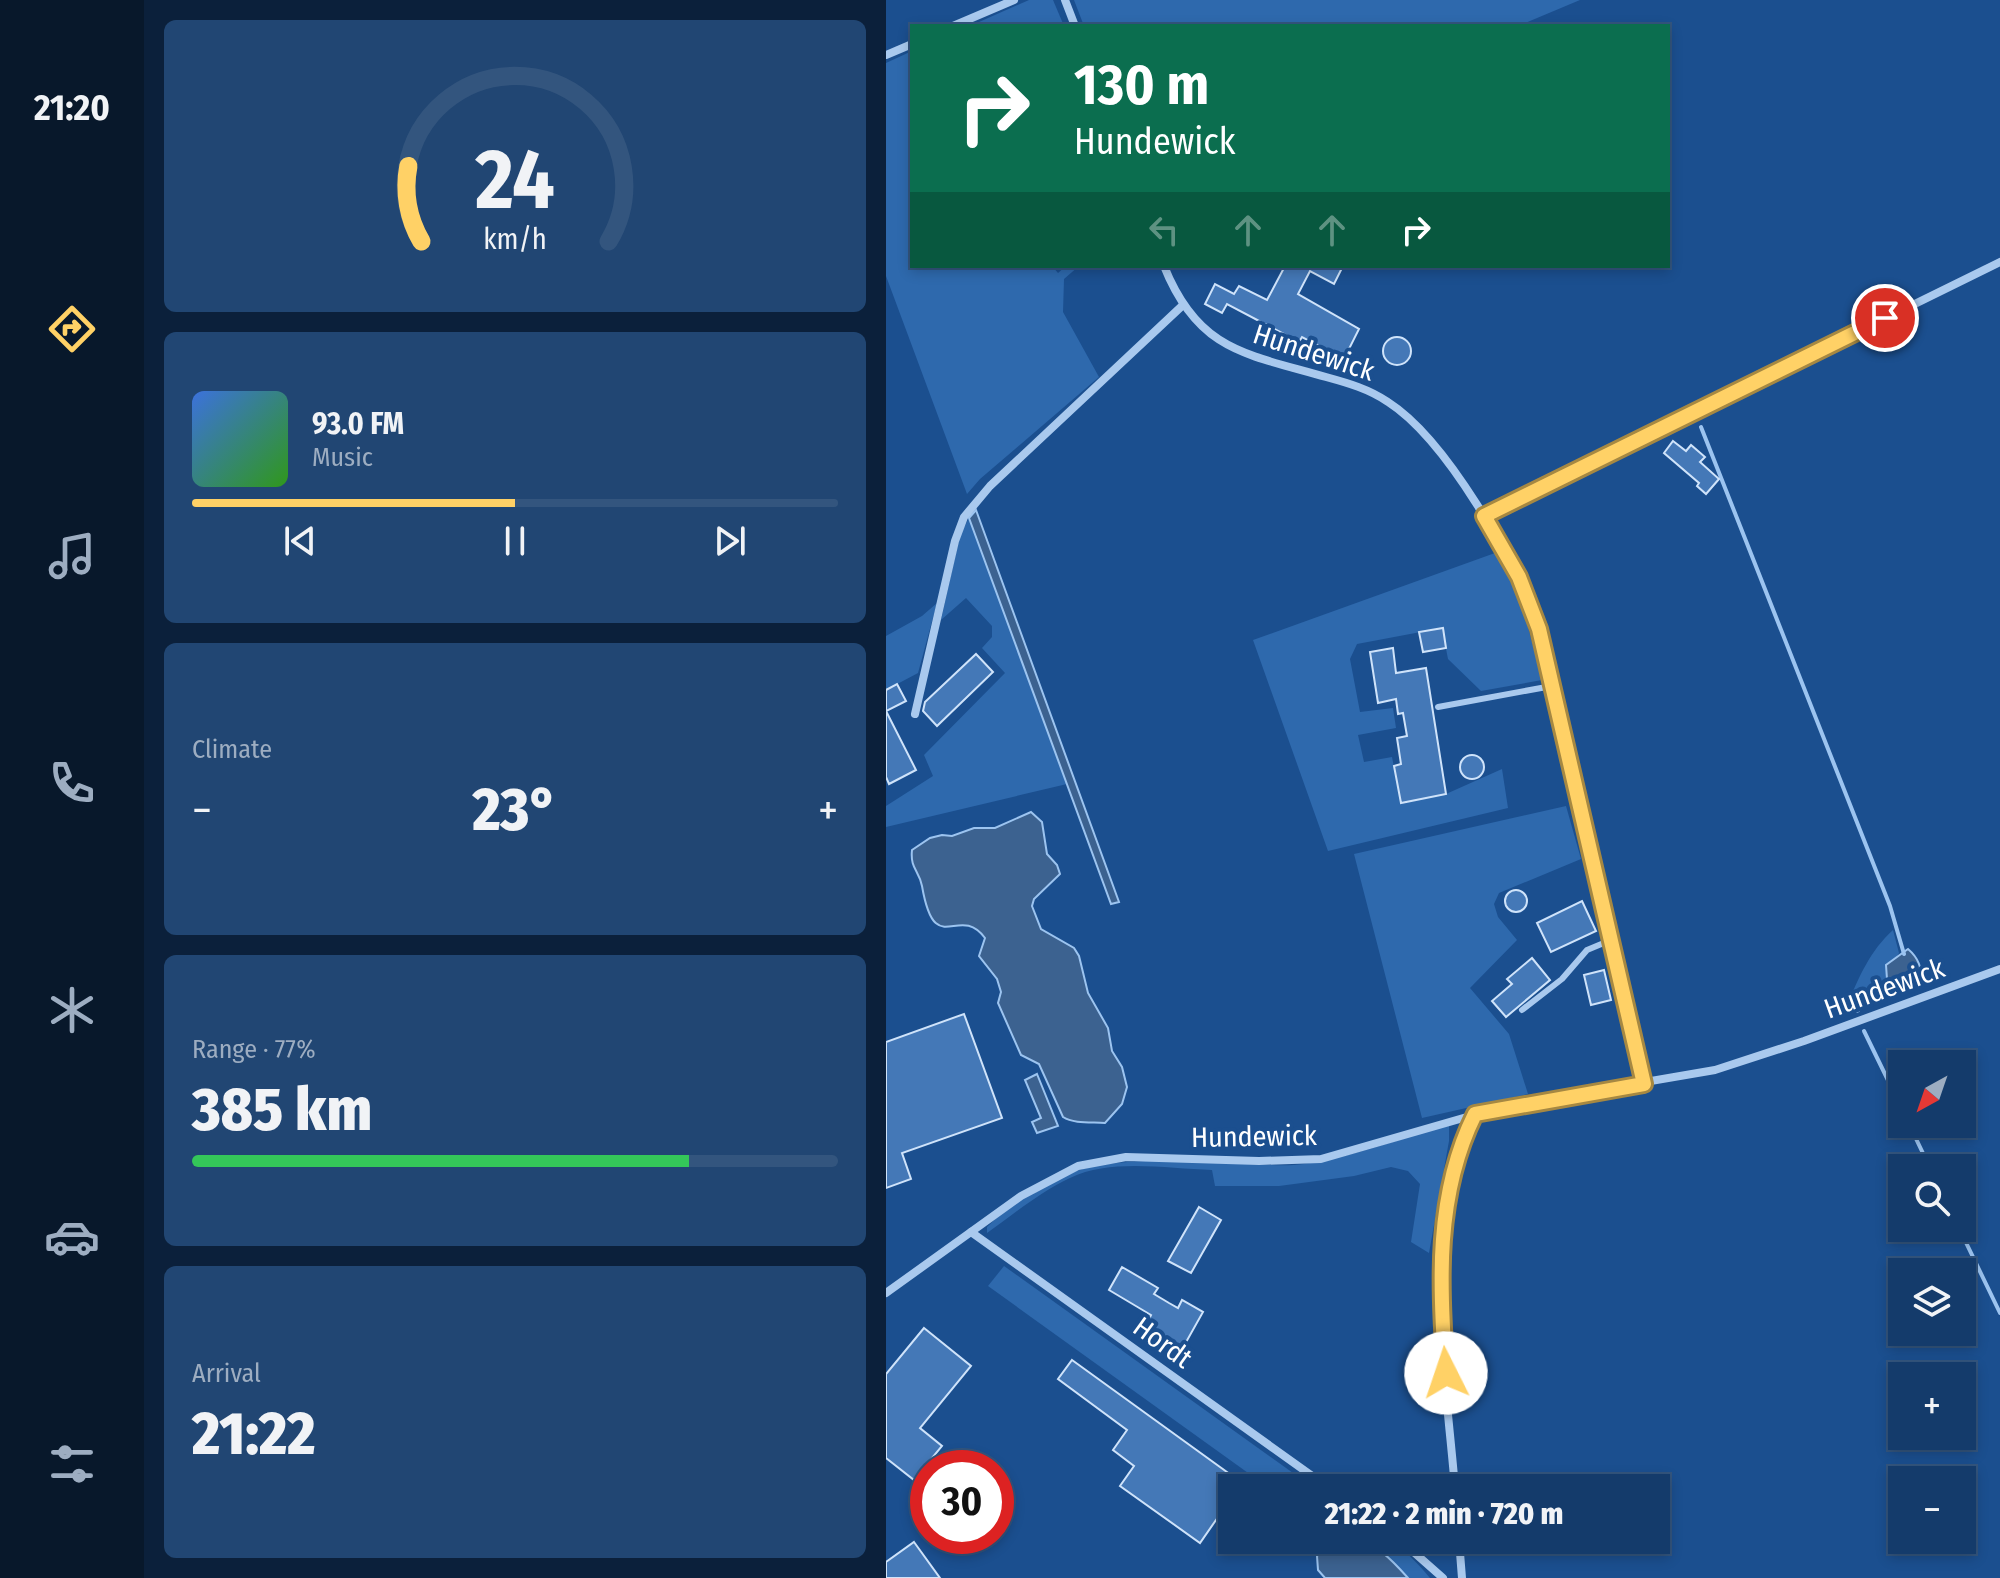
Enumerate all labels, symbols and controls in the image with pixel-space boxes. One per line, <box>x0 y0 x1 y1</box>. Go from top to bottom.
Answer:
text: 130 m <box>1074 52 1209 119</box>
icon: right <box>942 56 1046 160</box>
text: 21:20 <box>34 86 110 130</box>
text: Hundewick <box>1074 120 1236 164</box>
text: 24 <box>474 129 555 229</box>
icon: left <box>1142 208 1186 252</box>
icon: ahead <box>1226 208 1270 252</box>
icon: ahead <box>1310 208 1354 252</box>
icon: right <box>1394 208 1438 252</box>
text: km/h <box>483 222 547 257</box>
pin <box>1851 284 1919 352</box>
icon: arrive <box>1863 296 1907 340</box>
icon: directions <box>44 301 100 357</box>
street label: Hundewick <box>1249 317 1380 388</box>
text: 93.0 FM <box>312 406 404 442</box>
text: Music <box>312 442 373 473</box>
icon: previous <box>278 519 322 563</box>
icon: pause <box>493 519 537 563</box>
icon: next <box>708 519 752 563</box>
icon: music <box>44 528 100 584</box>
text: Climate <box>192 734 272 765</box>
icon: phone <box>44 755 100 811</box>
text: 23° <box>472 774 557 846</box>
text: − <box>192 784 212 837</box>
text: + <box>818 784 838 837</box>
street label: Hundewick <box>1819 951 1950 1025</box>
icon: climate <box>44 982 100 1038</box>
text: Range · 77% <box>192 1034 316 1065</box>
north arrow <box>1888 1050 1976 1138</box>
map controls <box>1888 1050 1976 1554</box>
text: 385 km <box>192 1074 372 1146</box>
street label: Hundewick <box>1191 1119 1318 1154</box>
button: search <box>1888 1154 1976 1242</box>
icon: car <box>44 1209 100 1265</box>
button: layers <box>1888 1258 1976 1346</box>
street label: Hordt <box>1127 1310 1199 1375</box>
position arrow <box>1404 1331 1488 1415</box>
text: Arrival <box>192 1358 261 1389</box>
button: + <box>1888 1362 1976 1450</box>
text: 21:22 <box>192 1398 315 1470</box>
icon: filters <box>44 1436 100 1492</box>
speed limit sign: 30 <box>910 1450 1014 1554</box>
button: − <box>1888 1466 1976 1554</box>
text: 21:22 · 2 min · 720 m <box>1325 1496 1563 1532</box>

